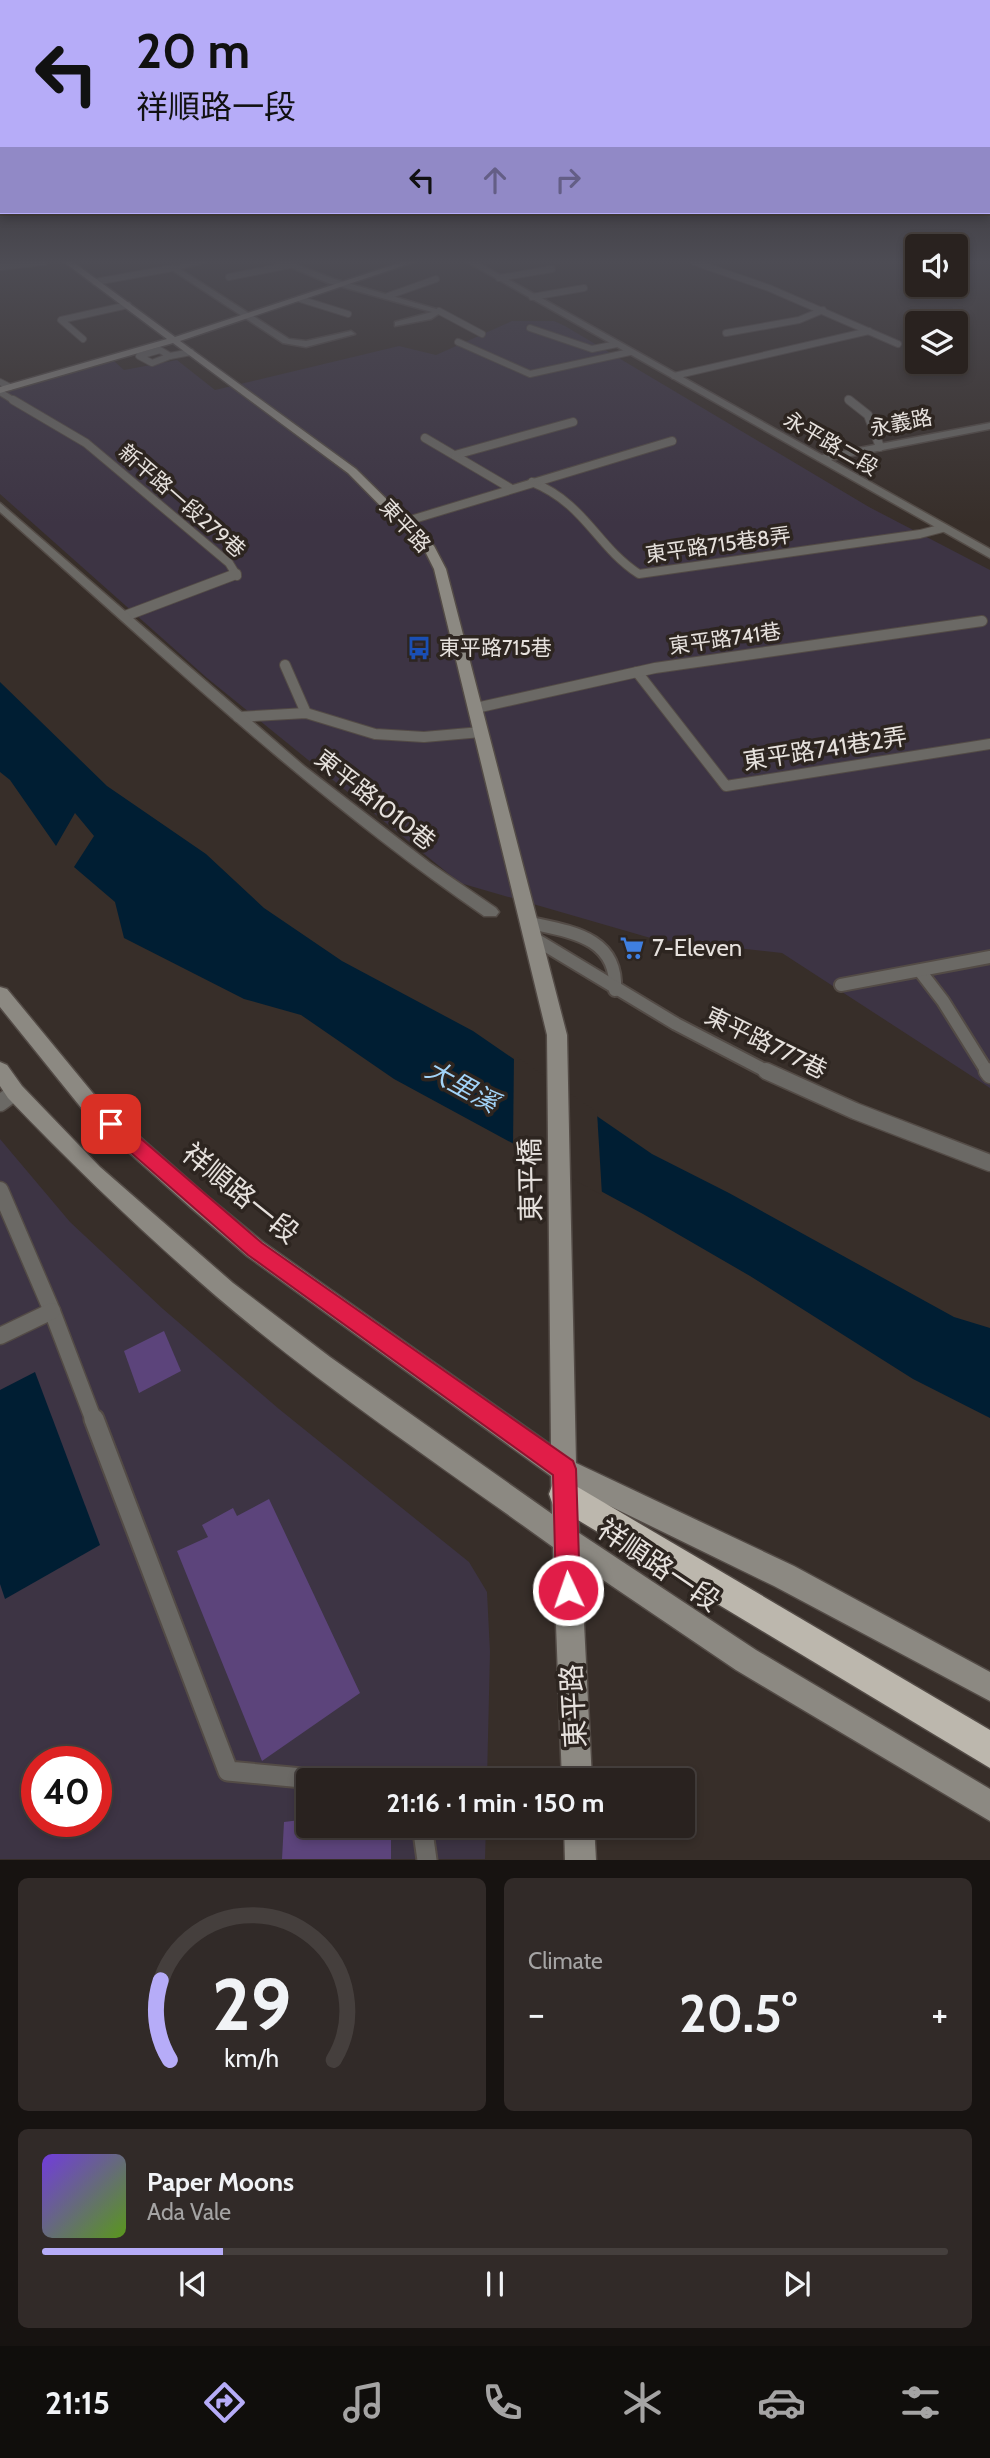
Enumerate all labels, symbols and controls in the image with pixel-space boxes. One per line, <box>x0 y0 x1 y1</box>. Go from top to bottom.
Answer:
text: 20 m <box>136 21 250 80</box>
icon: left <box>21 28 112 119</box>
text: 祥順路一段 <box>136 87 296 126</box>
icon: left <box>403 161 441 199</box>
icon: ahead <box>476 161 514 199</box>
icon: right <box>549 161 587 199</box>
map controls <box>905 234 968 374</box>
button: sound <box>905 234 968 297</box>
button: layers <box>905 311 968 374</box>
street label: 永義路 <box>868 404 934 441</box>
street label: 永平路二段 <box>780 406 883 481</box>
street label: 新平路一段279巷 <box>114 439 251 562</box>
street label: 東平路 <box>375 494 436 557</box>
street label: 東平路715巷8弄 <box>644 522 792 567</box>
street label: 東平路741巷 <box>667 618 783 659</box>
bus stop icon: 東平路715巷 <box>405 634 433 662</box>
place label: 東平路715巷 <box>439 635 552 660</box>
street label: 東平路741巷2弄 <box>741 721 909 776</box>
street label: 東平路1010巷 <box>309 743 441 856</box>
place label: 7-Eleven <box>652 933 742 962</box>
supermarket icon: 7-Eleven <box>618 934 646 962</box>
street label: 東平路777巷 <box>700 1001 832 1085</box>
water label: 大里溪 <box>420 1053 507 1121</box>
pin <box>81 1094 141 1154</box>
icon: arrive <box>92 1105 130 1143</box>
street label: 祥順路一段 <box>176 1136 306 1250</box>
street label: 東平橋 <box>512 1138 548 1222</box>
street label: 祥順路一段 <box>591 1512 727 1618</box>
position arrow <box>531 1553 605 1627</box>
street label: 東平路 <box>554 1663 592 1749</box>
speed limit sign: 40 <box>21 1746 112 1837</box>
text: 21:16 · 1 min · 150 m <box>387 1787 604 1819</box>
text: Climate <box>528 1947 603 1975</box>
text: 29 <box>212 1961 292 2049</box>
text: 20.5° <box>679 1982 797 2045</box>
text: − <box>528 1990 545 2037</box>
text: + <box>931 1990 948 2037</box>
text: km/h <box>225 2043 279 2073</box>
text: Paper Moons <box>147 2166 294 2198</box>
text: Ada Vale <box>147 2198 231 2226</box>
icon: previous <box>174 2265 212 2303</box>
icon: pause <box>476 2265 514 2303</box>
icon: next <box>778 2265 816 2303</box>
icon: directions <box>200 2378 249 2427</box>
icon: music <box>339 2378 388 2427</box>
icon: phone <box>478 2378 527 2427</box>
icon: climate <box>618 2378 667 2427</box>
icon: car <box>757 2378 806 2427</box>
icon: filters <box>896 2378 945 2427</box>
text: 21:15 <box>45 2383 110 2422</box>

